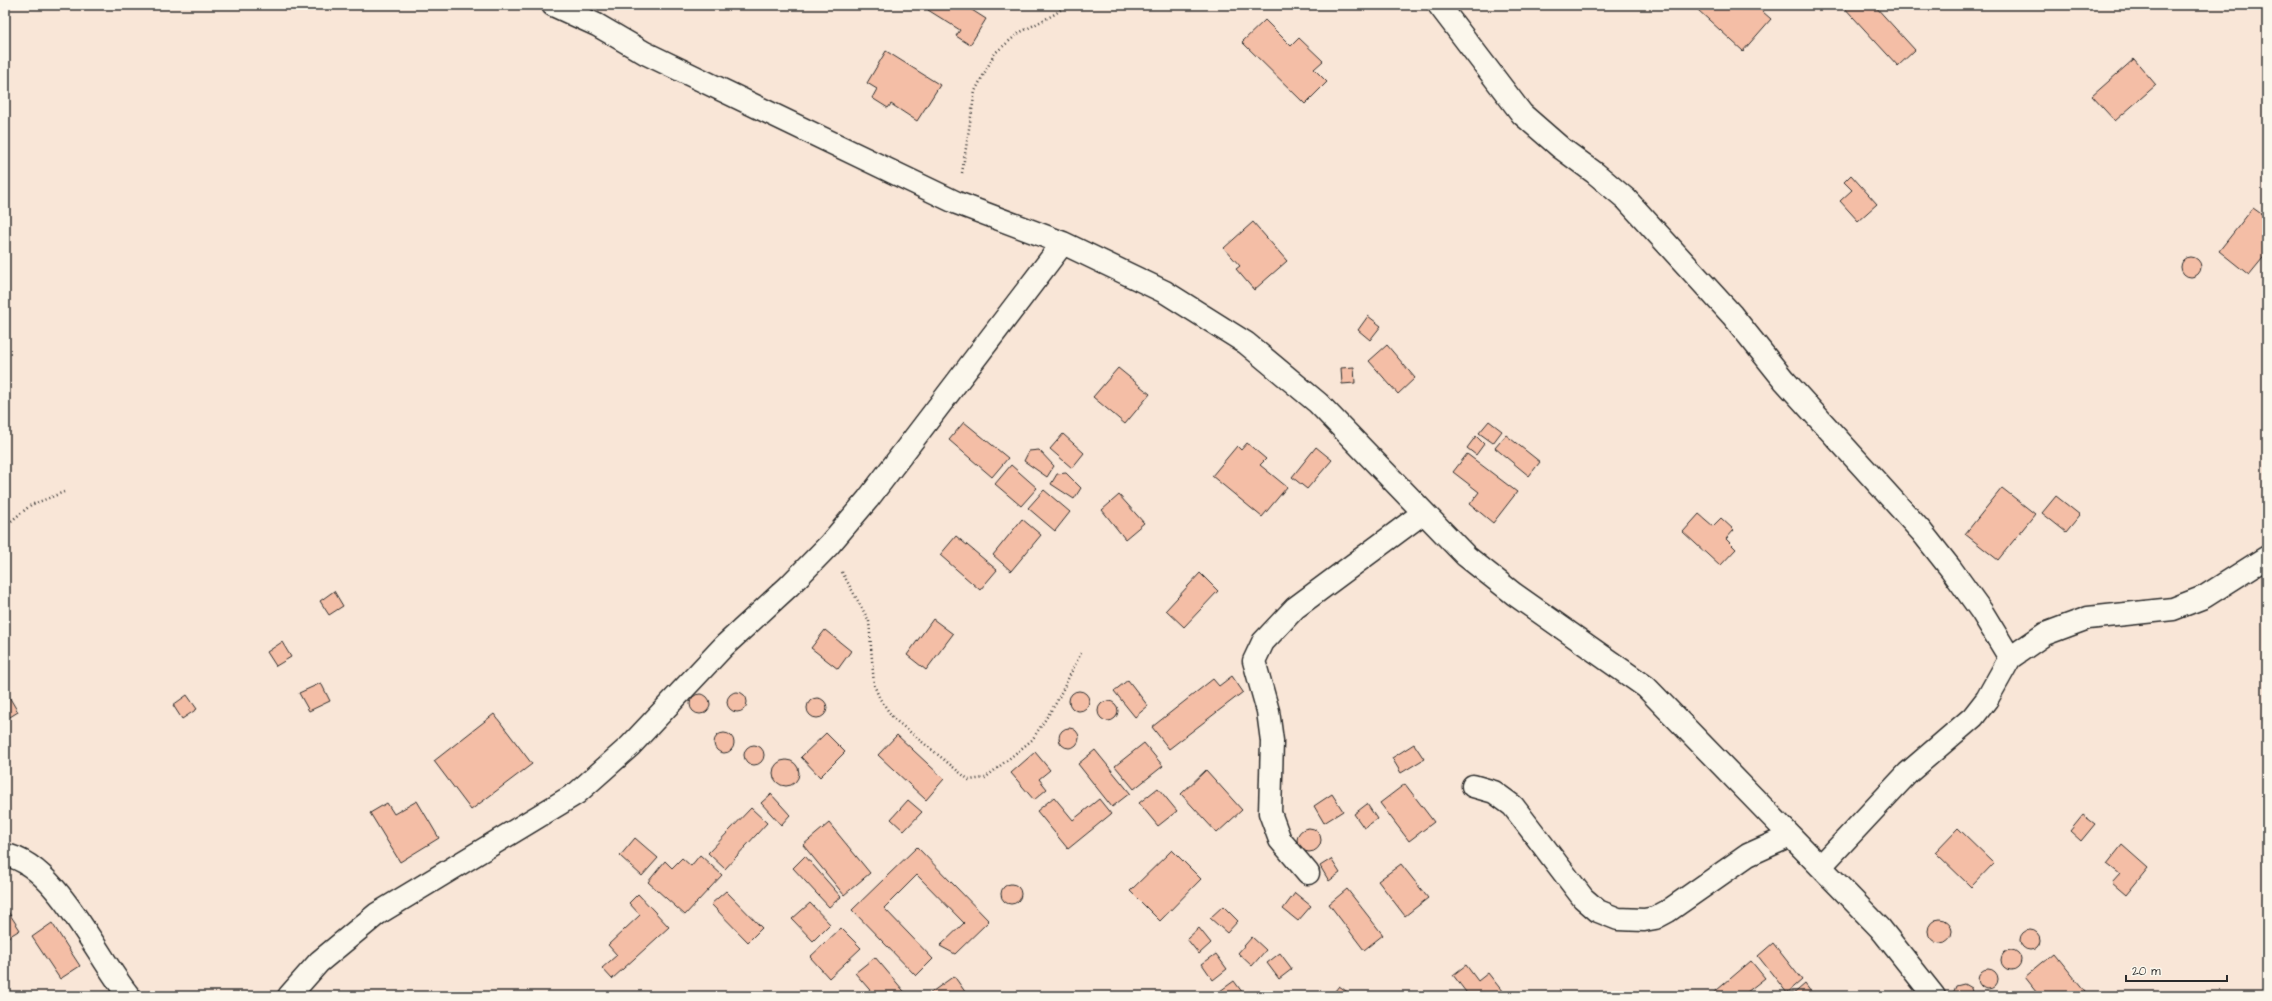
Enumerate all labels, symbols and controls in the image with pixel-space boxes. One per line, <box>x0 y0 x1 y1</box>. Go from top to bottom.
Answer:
scale bar <box>2126 957 2227 983</box>
text: 20 m <box>2132 963 2161 980</box>

